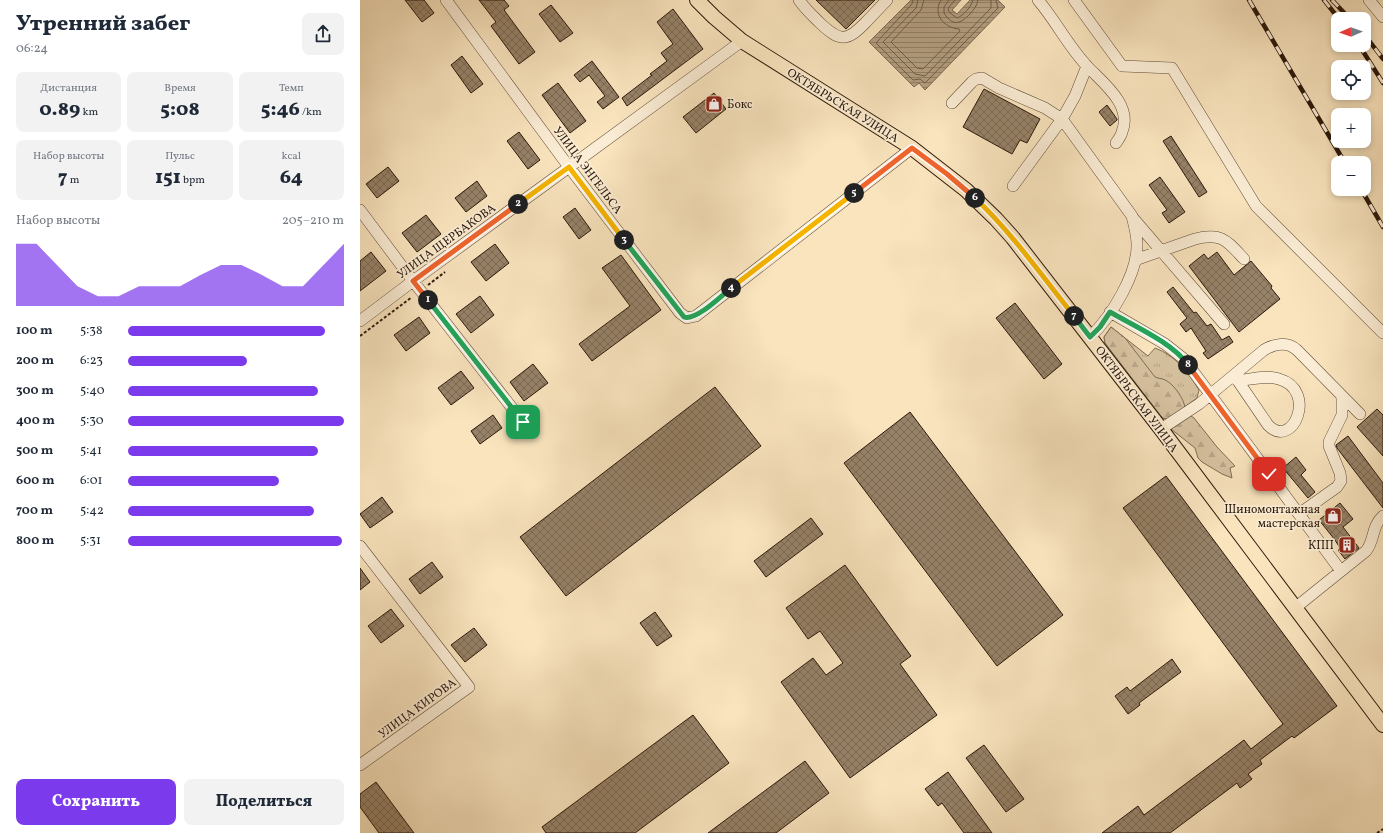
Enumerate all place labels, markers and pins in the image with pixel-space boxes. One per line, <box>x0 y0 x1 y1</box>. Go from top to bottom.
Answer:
shop icon: Бокс <box>704 94 724 114</box>
place label: Бокс <box>727 97 752 113</box>
pin: 5 <box>844 183 864 203</box>
pin: 6 <box>965 188 985 208</box>
pin: 2 <box>508 194 528 214</box>
pin: 3 <box>614 230 634 250</box>
pin: 4 <box>721 278 741 298</box>
pin: 1 <box>418 290 438 310</box>
pin: 7 <box>1064 306 1084 326</box>
pin: 8 <box>1178 355 1198 375</box>
pin <box>506 405 540 439</box>
pin <box>1252 457 1286 491</box>
place label: Шиномонтажная мастерская <box>1224 502 1320 532</box>
shop icon: Шиномонтажная мастерская <box>1323 506 1343 526</box>
building icon: КПП <box>1337 535 1357 555</box>
place label: КПП <box>1308 538 1334 554</box>

